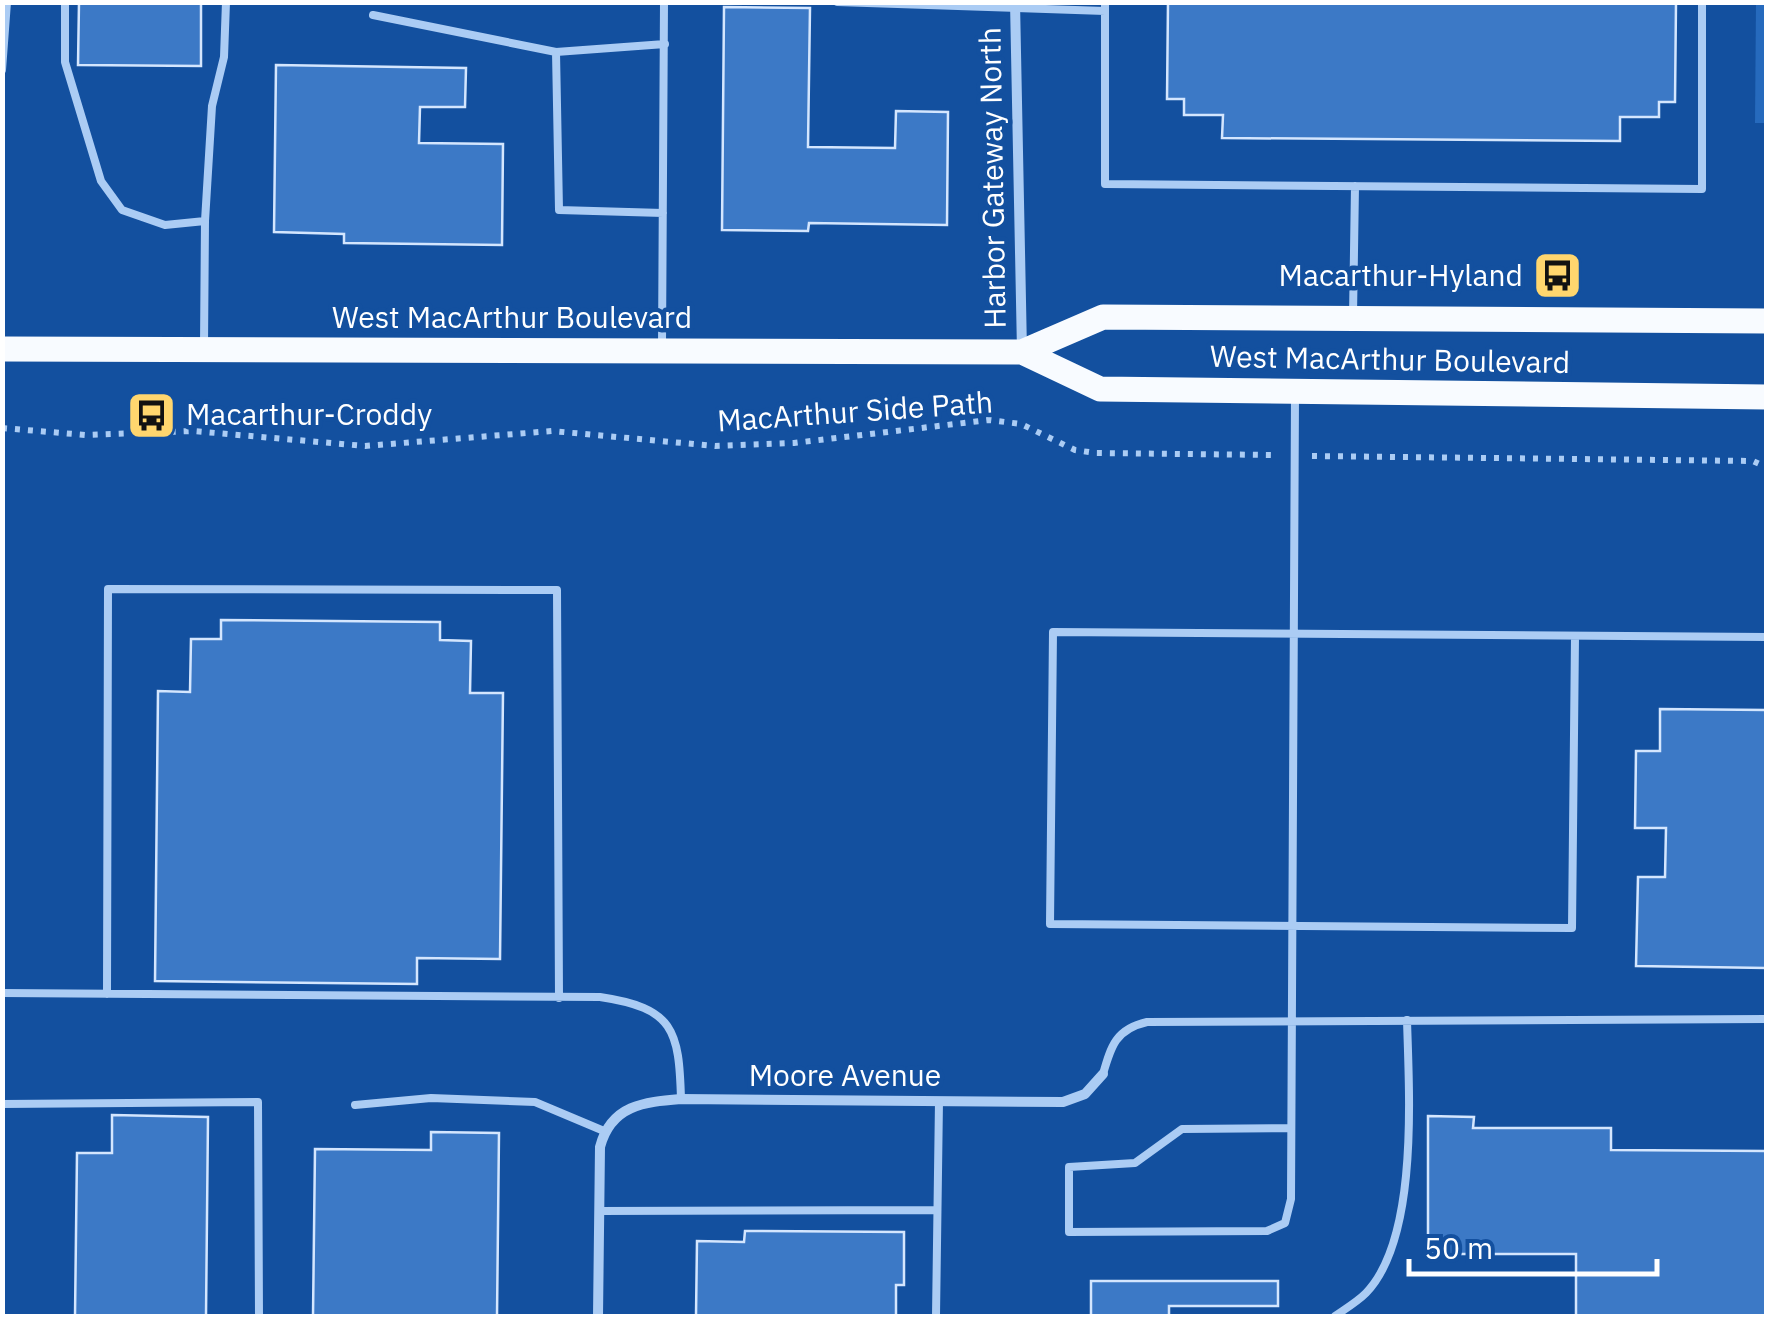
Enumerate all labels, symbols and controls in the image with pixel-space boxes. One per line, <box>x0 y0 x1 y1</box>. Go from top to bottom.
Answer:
street label: Harbor Gateway North <box>969 27 1014 329</box>
bus stop icon: Macarthur-Hyland <box>1532 250 1584 302</box>
place label: Macarthur-Hyland <box>1279 255 1523 294</box>
street label: West MacArthur Boulevard <box>332 297 692 336</box>
street label: West MacArthur Boulevard <box>1210 336 1570 381</box>
street label: MacArthur Side Path <box>716 381 994 440</box>
bus stop icon: Macarthur-Croddy <box>125 389 177 441</box>
place label: Macarthur-Croddy <box>186 394 432 433</box>
street label: Moore Avenue <box>749 1055 941 1094</box>
scale bar <box>1409 1214 1656 1276</box>
text: 50 m <box>1424 1228 1493 1267</box>

